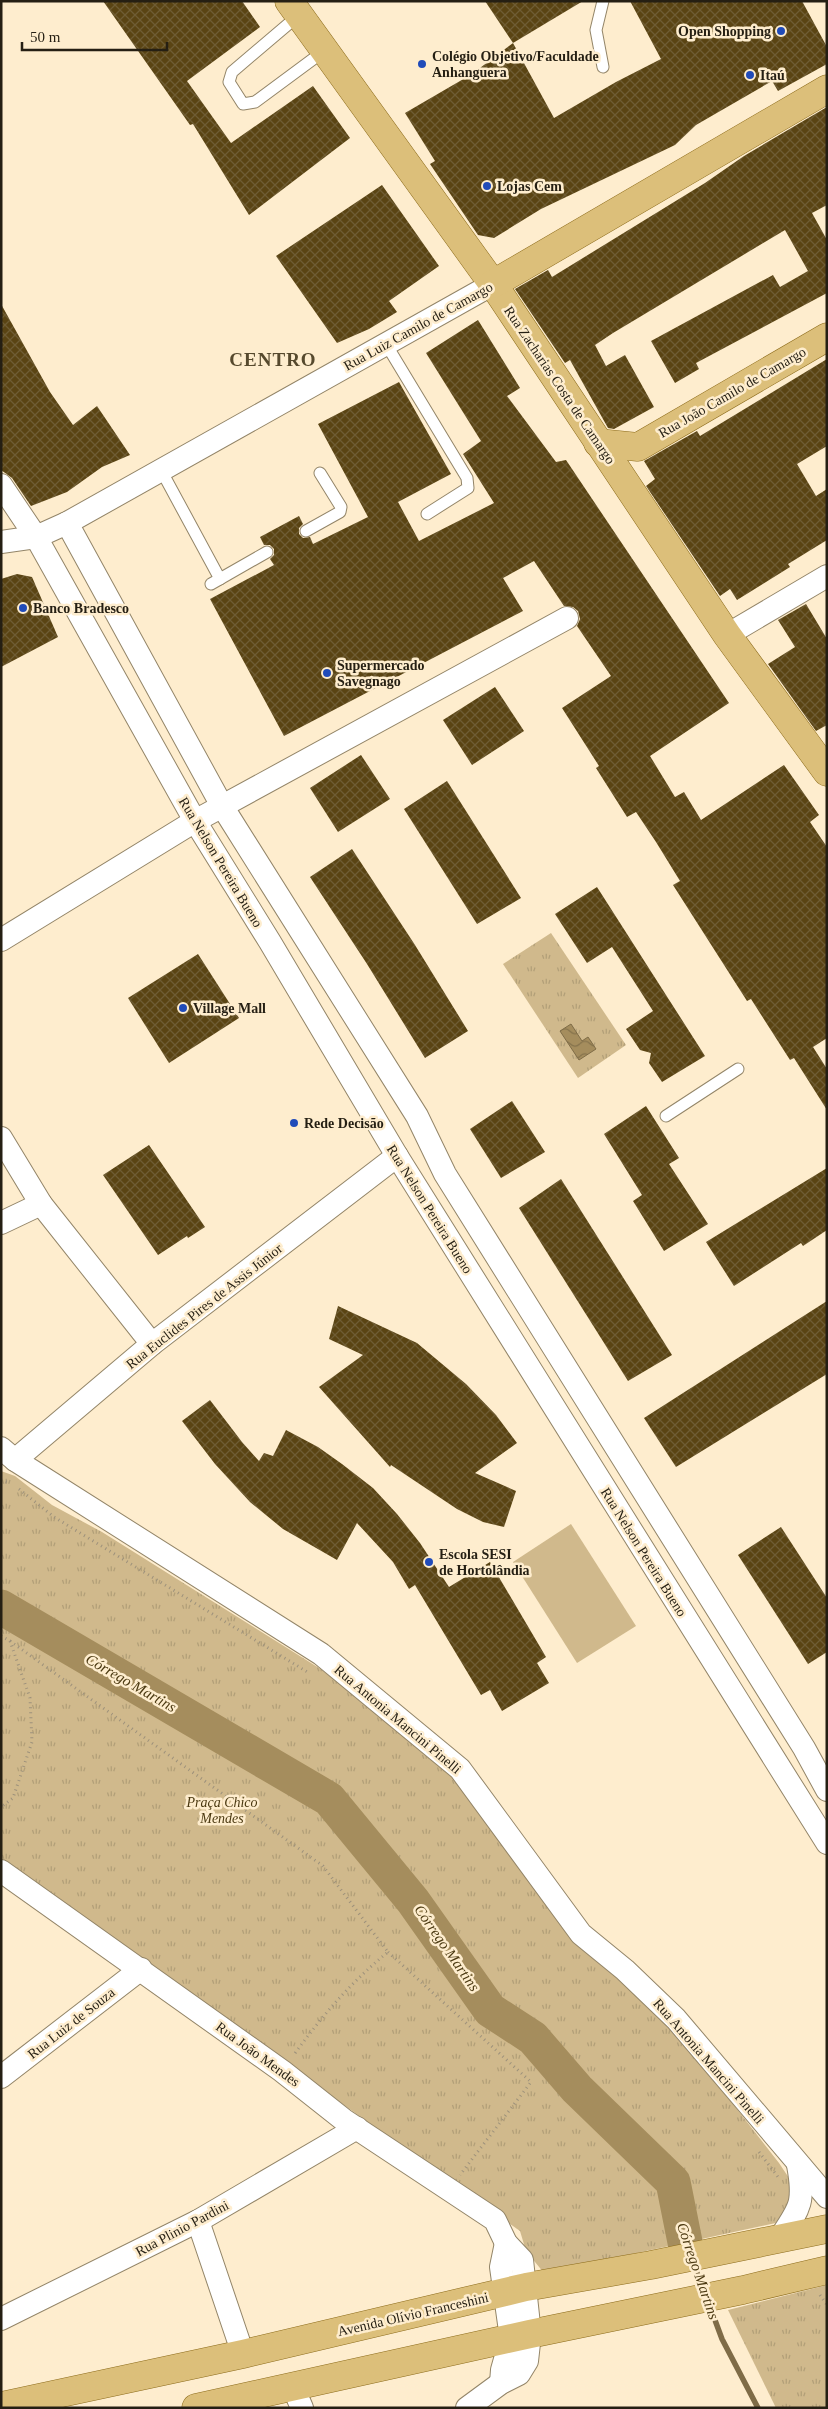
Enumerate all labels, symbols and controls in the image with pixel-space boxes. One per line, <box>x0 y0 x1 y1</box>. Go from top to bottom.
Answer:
scale bar <box>22 20 168 52</box>
place label: Open Shopping <box>678 24 771 39</box>
marker: Open Shopping <box>775 25 787 37</box>
text: 50 m <box>30 29 61 45</box>
place label: Colégio Objetivo/Faculdade Anhanguera <box>432 49 599 80</box>
marker: Colégio Objetivo/Faculdade Anhanguera <box>416 58 428 70</box>
place label: Itaú <box>760 68 785 83</box>
marker: Itaú <box>744 69 756 81</box>
place label: Lojas Cem <box>497 179 562 194</box>
marker: Lojas Cem <box>481 180 493 192</box>
street label: Rua Luiz Camilo de Camargo <box>341 279 495 374</box>
street label: Rua Zacharias Costa de Camargo <box>501 304 618 467</box>
street label: Rua João Camilo de Camargo <box>656 344 809 441</box>
district label: CENTRO <box>229 349 317 370</box>
place label: Banco Bradesco <box>33 601 129 616</box>
marker: Banco Bradesco <box>17 602 29 614</box>
place label: Supermercado Savegnago <box>337 658 425 689</box>
marker: Supermercado Savegnago <box>321 667 333 679</box>
street label: Rua Nelson Pereira Bueno <box>176 795 265 930</box>
place label: Village Mall <box>193 1001 266 1016</box>
marker: Village Mall <box>177 1002 189 1014</box>
place label: Rede Decisão <box>304 1116 384 1131</box>
marker: Rede Decisão <box>288 1117 300 1129</box>
street label: Rua Nelson Pereira Bueno <box>384 1142 475 1276</box>
street label: Rua Euclides Pires de Assis Júnior <box>123 1241 286 1372</box>
street label: Rua Nelson Pereira Bueno <box>598 1485 689 1619</box>
place label: Escola SESI de Hortolândia <box>439 1547 530 1578</box>
marker: Escola SESI de Hortolândia <box>423 1556 435 1568</box>
water label: Córrego Martins <box>83 1651 179 1715</box>
street label: Rua Antonia Mancini Pinelli <box>331 1662 464 1777</box>
park label: Praça Chico Mendes <box>185 1795 258 1826</box>
water label: Córrego Martins <box>411 1902 483 1994</box>
street label: Rua Luiz de Souza <box>25 1984 118 2062</box>
street label: Rua Antonia Mancini Pinelli <box>650 1996 767 2127</box>
street label: Rua João Mendes <box>213 2019 302 2090</box>
street label: Rua Plinio Pardini <box>133 2197 232 2259</box>
water label: Córrego Martins <box>674 2220 722 2322</box>
street label: Avenida Olívio Franceshini <box>336 2290 490 2339</box>

